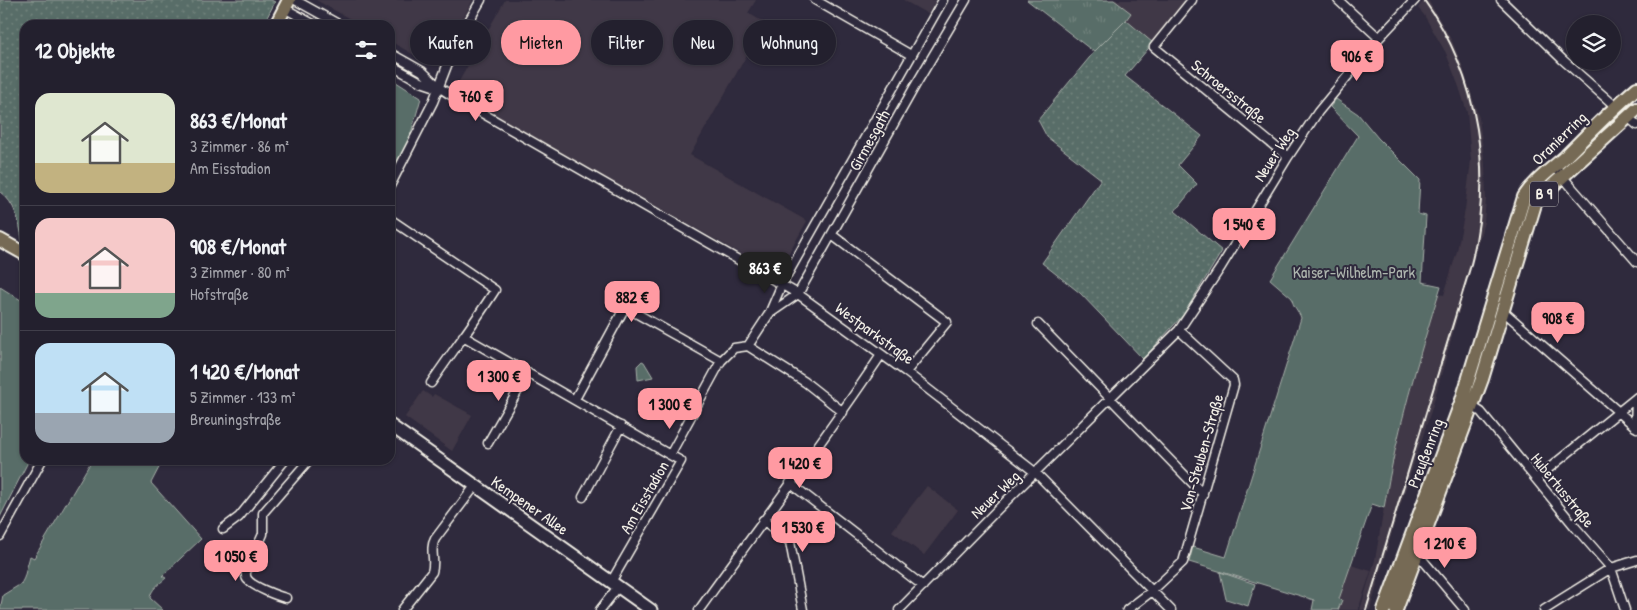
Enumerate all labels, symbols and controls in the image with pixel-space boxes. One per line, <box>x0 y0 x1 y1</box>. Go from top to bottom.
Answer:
map controls <box>1566 15 1621 70</box>
button: layers <box>1566 15 1621 70</box>
chip: Kaufen <box>410 20 491 65</box>
chip: Mieten <box>501 20 581 65</box>
chip: Filter <box>591 20 663 65</box>
chip: Neu <box>673 20 733 65</box>
chip: Wohnung <box>743 20 836 65</box>
text: 12 Objekte <box>35 36 115 65</box>
icon: filters <box>352 36 380 64</box>
pin: 906 € <box>1322 39 1392 82</box>
text: 906 € <box>1342 45 1372 67</box>
street label: Schroersstraße <box>1187 54 1272 128</box>
pin: 760 € <box>441 80 511 122</box>
text: 760 € <box>460 85 492 107</box>
street label: Girmesgath <box>843 105 895 174</box>
text: 863 €/Monat <box>190 106 287 135</box>
street label: Oranierring <box>1527 106 1591 170</box>
icon: home <box>75 113 135 173</box>
street label: Neuer Weg <box>1248 122 1300 186</box>
text: 3 Zimmer · 86 m² <box>190 135 289 157</box>
text: Am Eisstadion <box>190 157 271 179</box>
road number: B 9 <box>1530 182 1558 206</box>
pin: 1 540 € <box>1198 208 1290 250</box>
text: 1 540 € <box>1224 213 1264 235</box>
text: 908 €/Monat <box>190 232 286 261</box>
icon: home <box>75 238 135 298</box>
pin: 863 € <box>730 252 800 294</box>
text: 863 € <box>749 257 781 279</box>
text: 3 Zimmer · 80 m² <box>190 261 290 283</box>
park label: Kaiser-Wilhelm-Park <box>1293 261 1416 283</box>
pin: 882 € <box>597 280 667 323</box>
text: Hofstraße <box>190 283 249 305</box>
text: 882 € <box>616 286 648 308</box>
street label: Westparkstraße <box>831 297 919 370</box>
pin: 908 € <box>1523 302 1593 344</box>
text: 908 € <box>1542 307 1574 329</box>
text: 1 420 €/Monat <box>190 357 299 386</box>
pin: 1 300 € <box>453 360 545 402</box>
icon: home <box>75 363 135 423</box>
text: 1 300 € <box>478 365 520 387</box>
text: 5 Zimmer · 133 m² <box>190 386 295 408</box>
pin: 1 300 € <box>624 388 716 430</box>
street label: Von-Steuben-Straße <box>1174 391 1228 514</box>
text: 1 300 € <box>649 393 691 415</box>
text: Breuningstraße <box>190 408 281 430</box>
street label: Preußenring <box>1402 415 1448 491</box>
pin: 1 420 € <box>754 446 846 489</box>
street label: Hubertusstraße <box>1526 448 1600 532</box>
text: 1 420 € <box>779 452 821 474</box>
street label: Am Eisstadion <box>614 457 674 537</box>
street label: Neuer Weg <box>965 465 1025 523</box>
street label: Kempener Allee <box>487 470 574 540</box>
pin: 1 530 € <box>757 510 849 553</box>
text: 1 530 € <box>782 516 824 538</box>
pin: 1 210 € <box>1399 526 1491 569</box>
text: 1 210 € <box>1424 532 1466 554</box>
pin: 1 050 € <box>190 540 282 582</box>
text: 1 050 € <box>215 545 257 567</box>

